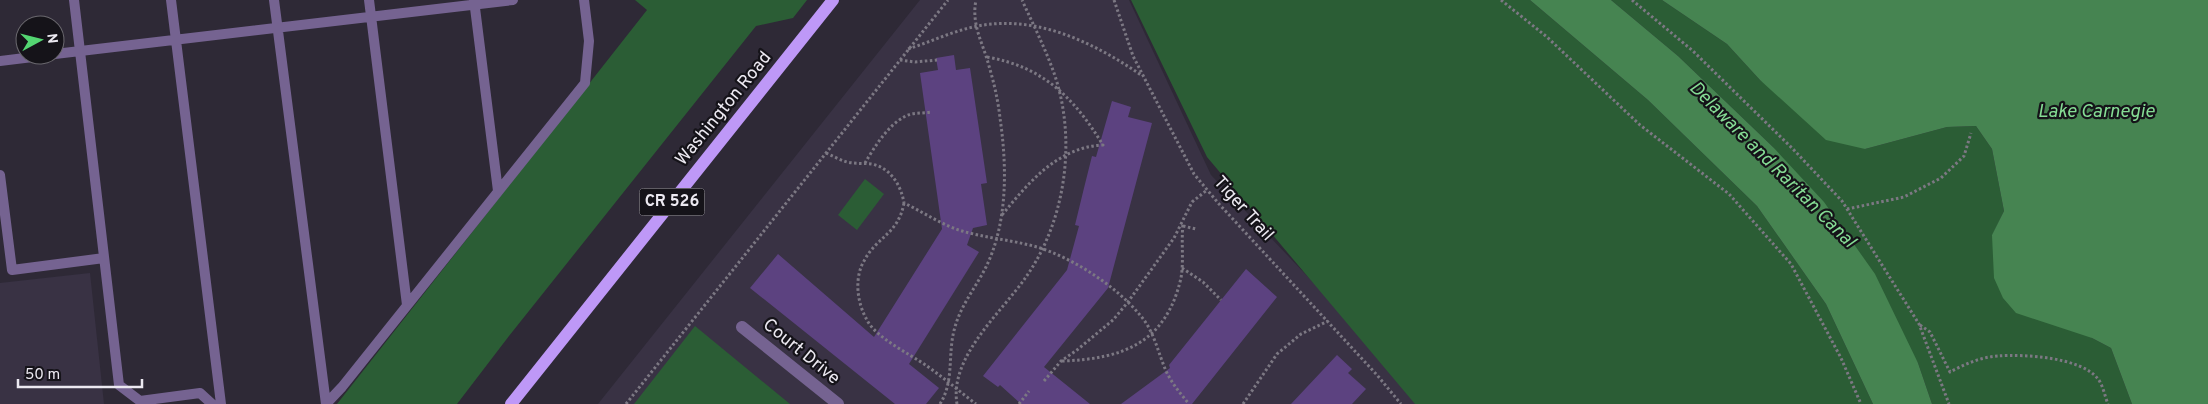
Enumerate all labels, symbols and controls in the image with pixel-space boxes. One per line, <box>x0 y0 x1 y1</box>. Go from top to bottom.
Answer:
north arrow <box>15 15 65 65</box>
text: N <box>42 33 60 45</box>
street label: Washington Road <box>671 47 777 171</box>
water label: Delaware and Raritan Canal <box>1683 76 1861 254</box>
water label: Lake Carnegie <box>2037 100 2155 124</box>
street label: Tiger Trail <box>1208 172 1278 246</box>
road number: CR 526 <box>640 188 704 216</box>
street label: Court Drive <box>758 314 844 390</box>
scale bar <box>18 356 141 388</box>
text: 50 m <box>25 366 60 385</box>

